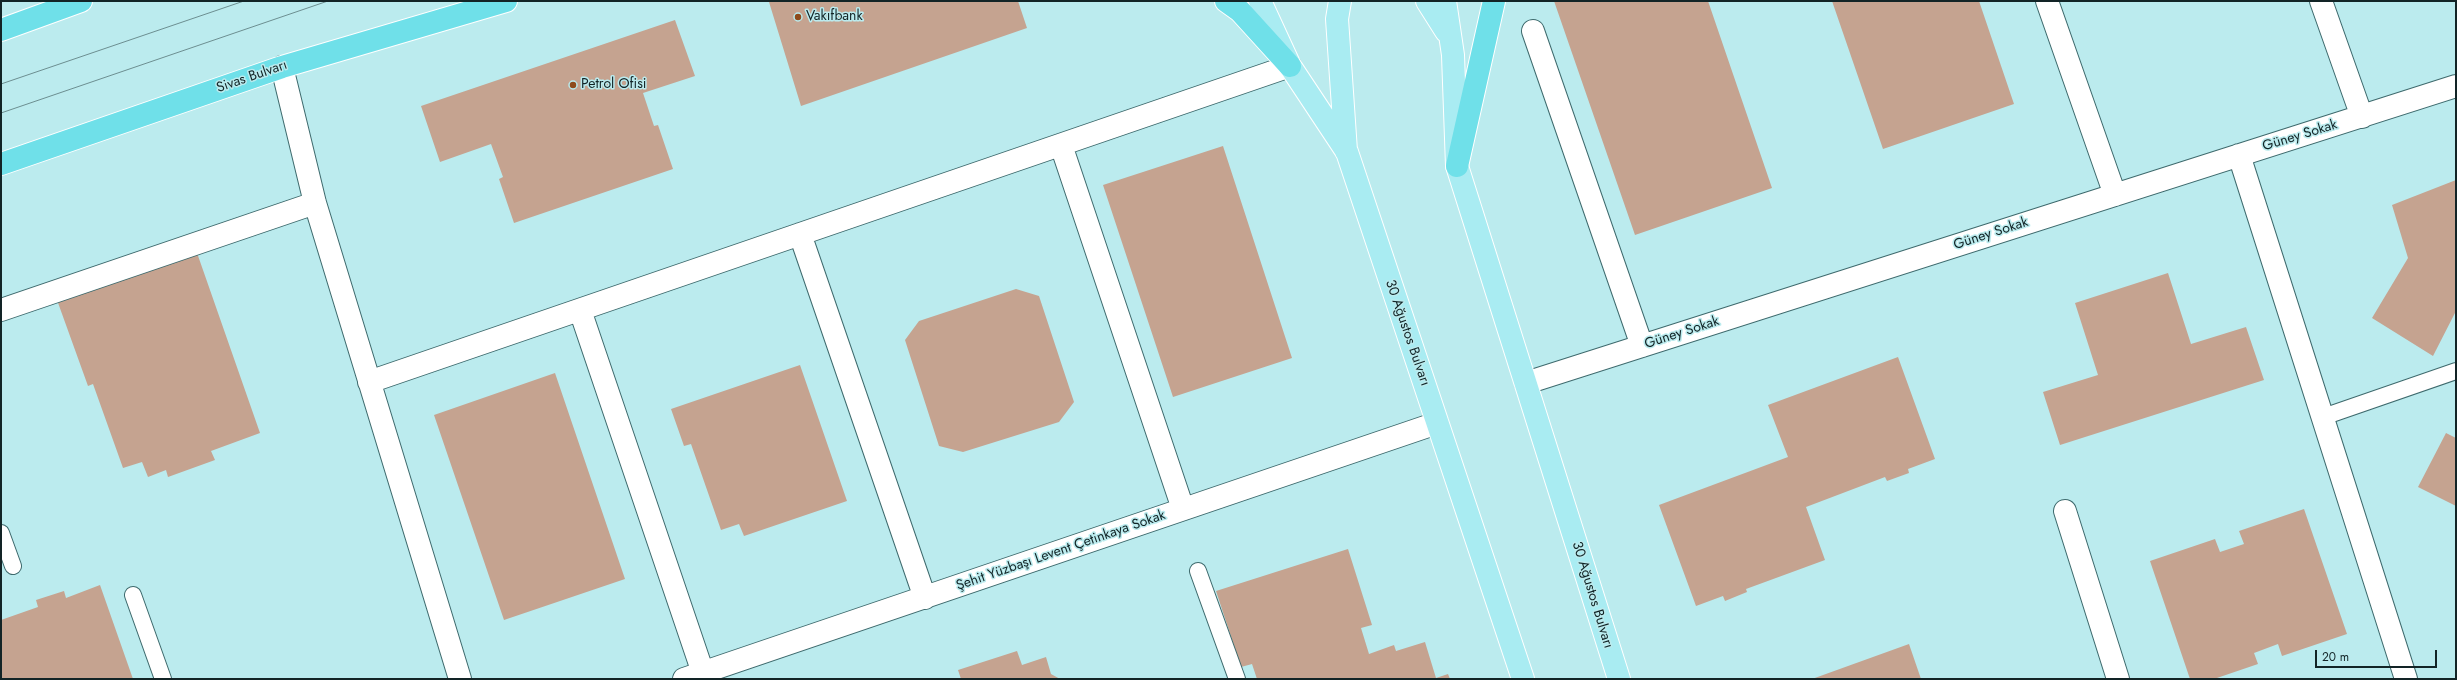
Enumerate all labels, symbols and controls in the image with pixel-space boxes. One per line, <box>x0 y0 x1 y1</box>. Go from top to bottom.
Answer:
place label: Vakıfbank <box>806 9 863 25</box>
marker: Vakıfbank <box>793 12 803 22</box>
street label: Sivas Bulvarı <box>214 57 290 97</box>
place label: Petrol Ofisi <box>581 77 646 93</box>
marker: Petrol Ofisi <box>568 80 578 90</box>
street label: Güney Sokak <box>2261 117 2339 155</box>
street label: Güney Sokak <box>1952 214 2030 254</box>
street label: 30 Ağustos Bulvarı <box>1381 278 1433 388</box>
street label: Güney Sokak <box>1643 313 1721 353</box>
street label: Şehit Yüzbaşı Levent Çetinkaya Sokak <box>954 507 1168 595</box>
street label: 30 Ağustos Bulvarı <box>1568 539 1616 651</box>
scale bar <box>2317 642 2439 668</box>
text: 20 m <box>2322 648 2349 666</box>

